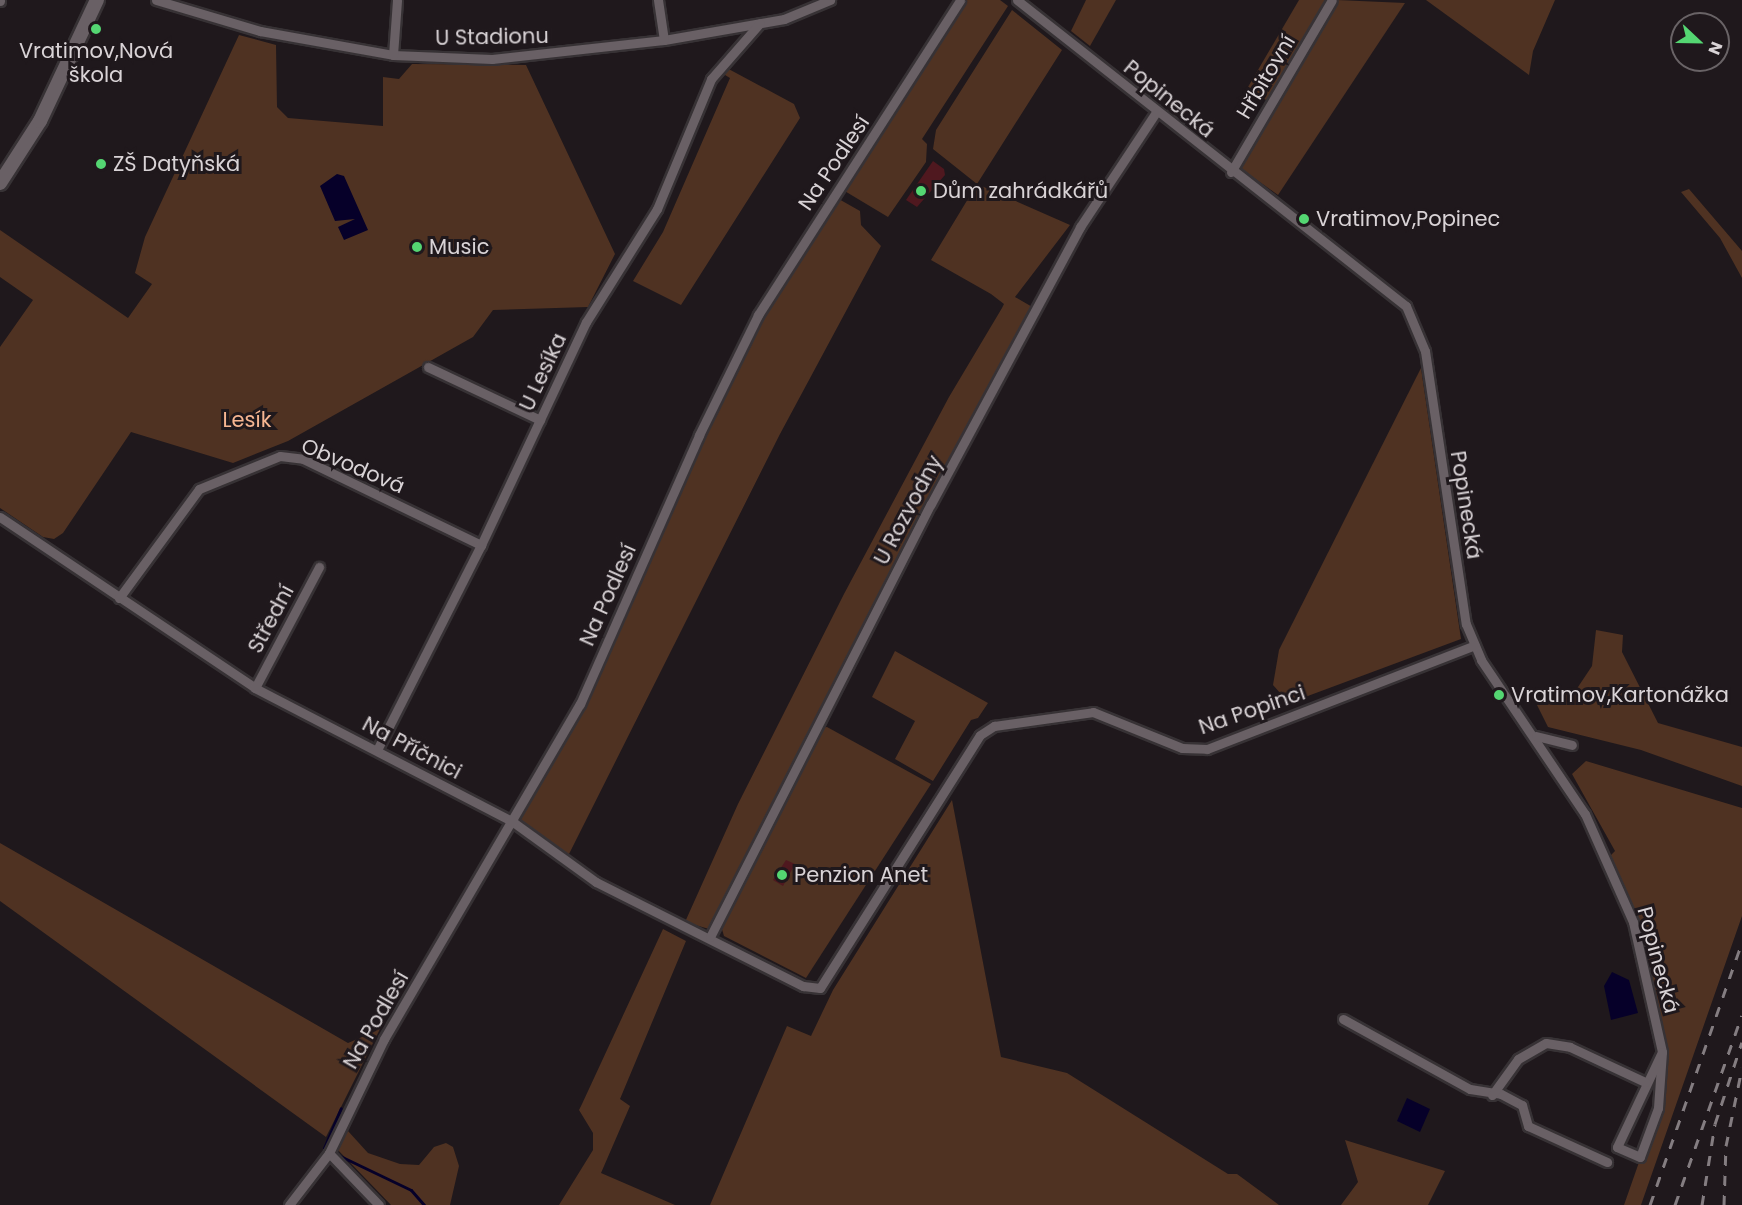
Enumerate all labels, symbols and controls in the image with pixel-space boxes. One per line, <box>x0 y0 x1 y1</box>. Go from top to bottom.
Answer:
north arrow <box>1670 12 1730 72</box>
marker: Vratimov,Nová škola <box>89 22 103 36</box>
street label: U Stadionu <box>435 23 549 51</box>
street label: Hřbitovní <box>1231 31 1301 123</box>
place label: Vratimov,Nová škola <box>19 38 173 88</box>
text: N <box>1702 38 1728 58</box>
street label: Popinecká <box>1119 55 1219 143</box>
street label: Na Podlesí <box>793 111 875 215</box>
place label: ZŠ Datyňská <box>113 151 240 177</box>
marker: ZŠ Datyňská <box>94 157 108 171</box>
place label: Dům zahrádkářů <box>933 178 1108 204</box>
marker: Dům zahrádkářů <box>914 184 928 198</box>
place label: Vratimov,Popinec <box>1316 206 1500 232</box>
marker: Vratimov,Popinec <box>1297 212 1311 226</box>
place label: Music <box>429 234 489 260</box>
marker: Music <box>410 240 424 254</box>
street label: U Lesíka <box>514 329 572 415</box>
park label: Lesík <box>222 407 272 433</box>
street label: Obvodová <box>298 433 408 499</box>
street label: Popinecká <box>1445 449 1487 561</box>
street label: U Rozvodny <box>869 451 947 569</box>
street label: Na Podlesí <box>574 540 642 650</box>
street label: Střední <box>243 581 299 657</box>
street label: Na Popinci <box>1195 680 1309 740</box>
place label: Vratimov,Kartonážka <box>1511 682 1729 708</box>
marker: Vratimov,Kartonážka <box>1492 688 1506 702</box>
street label: Na Příčnici <box>358 711 466 785</box>
place label: Penzion Anet <box>794 862 928 888</box>
marker: Penzion Anet <box>775 868 789 882</box>
street label: Popinecká <box>1632 904 1684 1016</box>
street label: Na Podlesí <box>338 967 414 1073</box>

